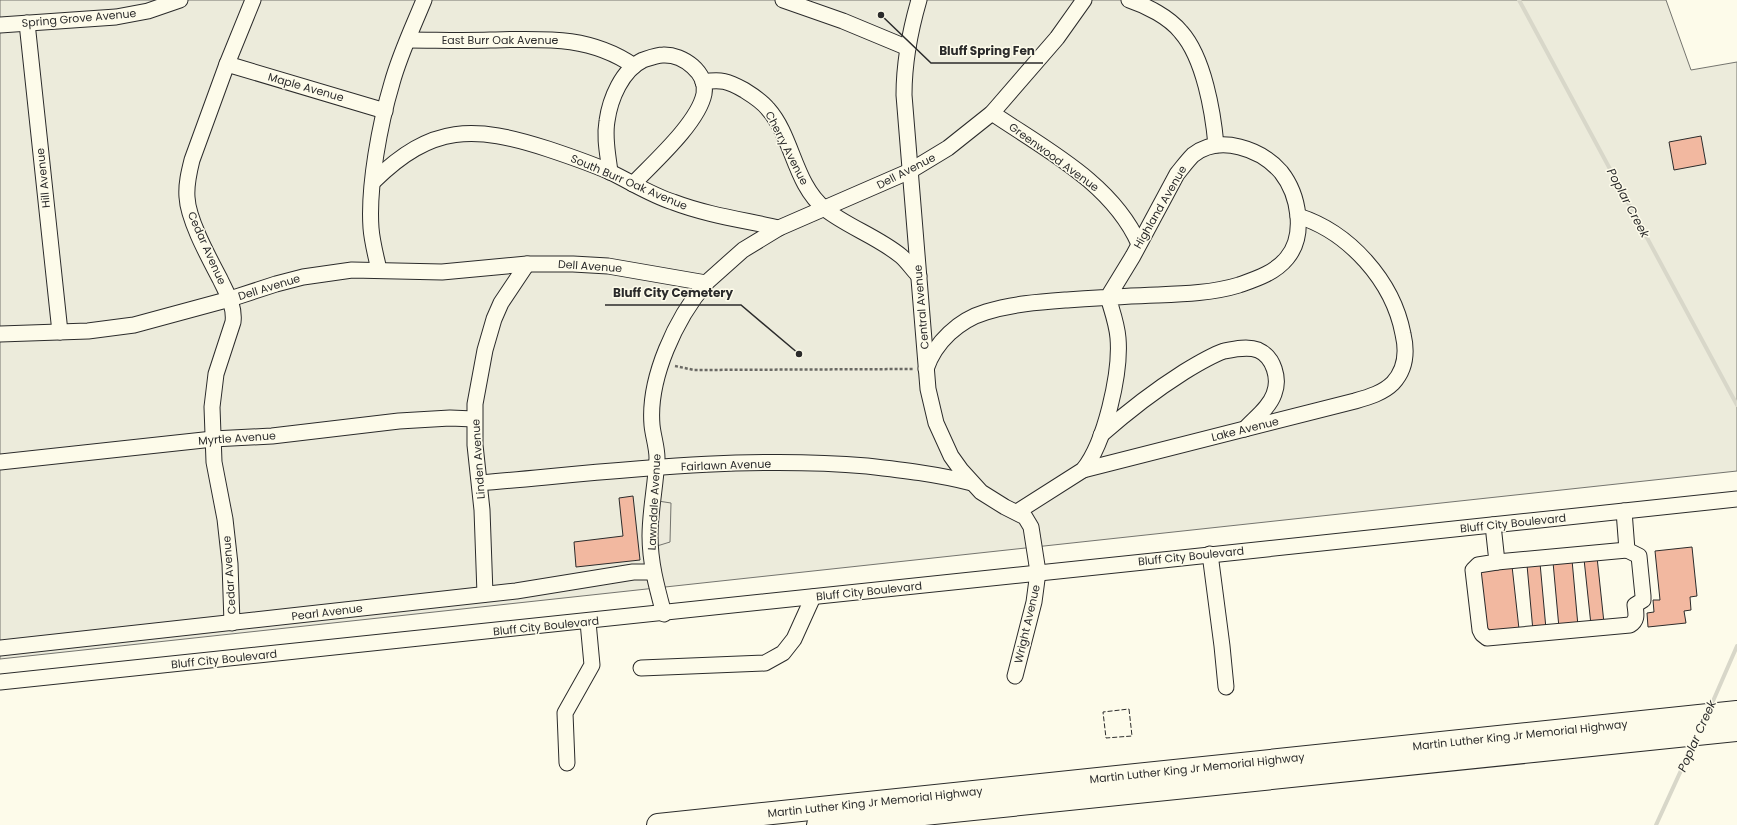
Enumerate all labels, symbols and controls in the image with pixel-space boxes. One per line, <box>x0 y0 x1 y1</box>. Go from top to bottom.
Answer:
street label: Spring Grove Avenue <box>21 5 137 31</box>
street label: East Burr Oak Avenue <box>442 32 559 48</box>
callout: Bluff Spring Fen <box>931 39 1043 63</box>
text: Bluff Spring Fen <box>939 42 1035 59</box>
street label: Maple Avenue <box>266 69 346 106</box>
street label: Cherry Avenue <box>761 108 813 188</box>
street label: Greenwood Avenue <box>1006 119 1103 195</box>
street label: Hill Avenue <box>32 147 54 209</box>
street label: Dell Avenue <box>874 149 938 193</box>
street label: South Burr Oak Avenue <box>568 150 690 214</box>
street label: Highland Avenue <box>1130 162 1190 252</box>
water label: Poplar Creek <box>1603 165 1654 241</box>
street label: Cedar Avenue <box>184 209 230 287</box>
street label: Dell Avenue <box>557 256 623 276</box>
street label: Central Avenue <box>909 264 933 350</box>
street label: Dell Avenue <box>236 270 302 304</box>
callout: Bluff City Cemetery <box>605 281 741 305</box>
text: Bluff City Cemetery <box>613 284 733 301</box>
street label: Lake Avenue <box>1210 413 1281 445</box>
street label: Linden Avenue <box>467 418 489 499</box>
street label: Myrtle Avenue <box>198 427 276 449</box>
street label: Lawndale Avenue <box>643 453 665 551</box>
street label: Fairlawn Avenue <box>681 455 772 475</box>
street label: Bluff City Boulevard <box>1459 509 1567 537</box>
street label: Cedar Avenue <box>218 535 240 615</box>
street label: Bluff City Boulevard <box>1137 542 1245 570</box>
street label: Bluff City Boulevard <box>815 577 923 605</box>
street label: Wright Avenue <box>1010 583 1044 665</box>
street label: Pearl Avenue <box>290 600 364 624</box>
street label: Bluff City Boulevard <box>492 612 600 640</box>
street label: Bluff City Boulevard <box>170 645 278 673</box>
water label: Poplar Creek <box>1673 697 1720 774</box>
street label: Martin Luther King Jr Memorial Highway <box>1412 716 1629 754</box>
street label: Martin Luther King Jr Memorial Highway <box>1089 749 1306 787</box>
street label: Martin Luther King Jr Memorial Highway <box>767 783 984 821</box>

